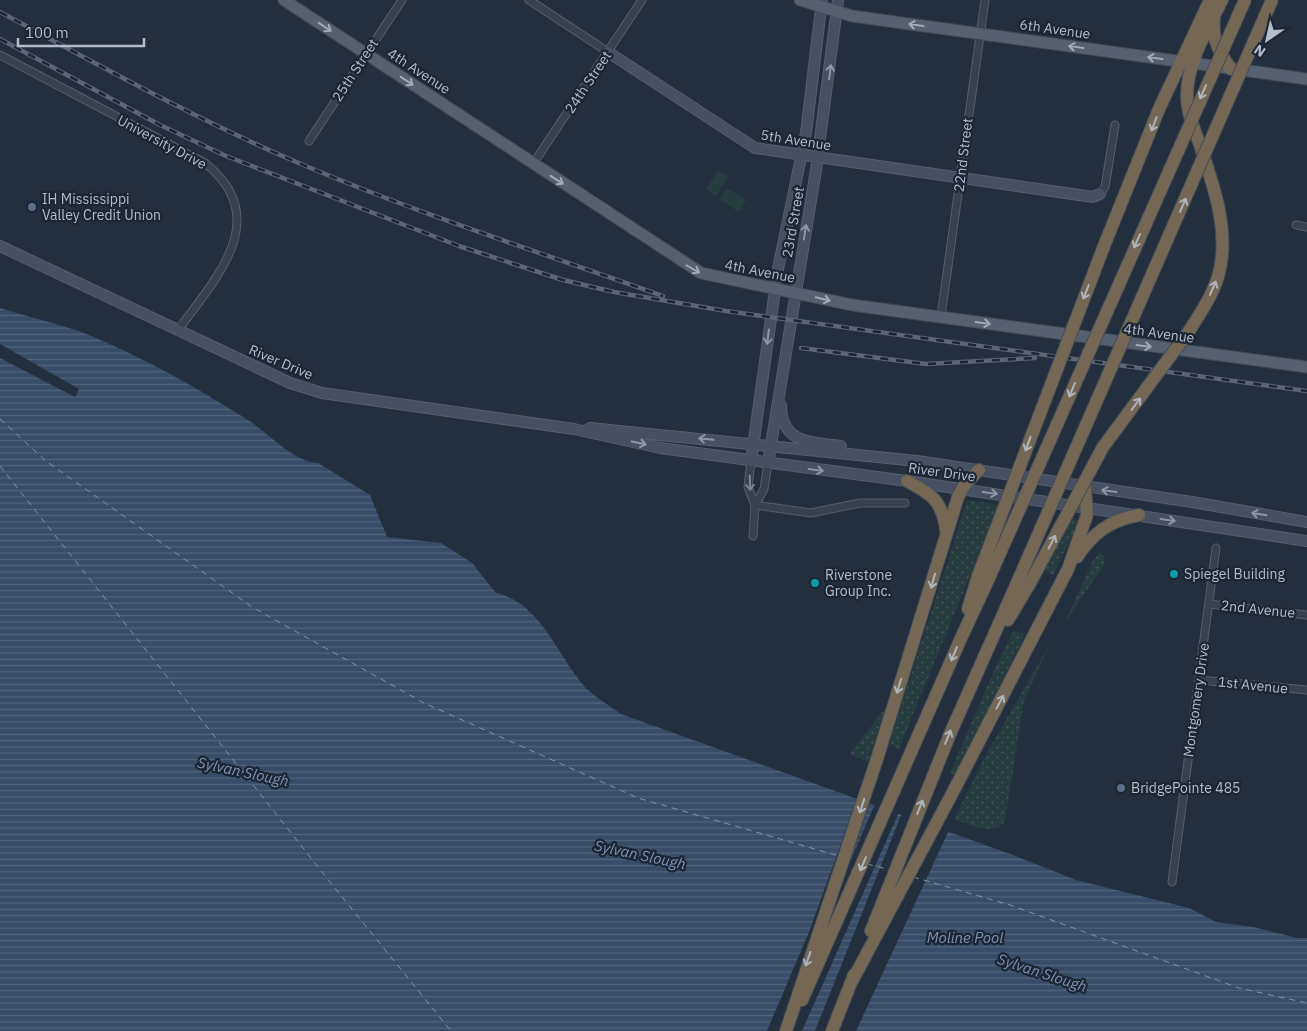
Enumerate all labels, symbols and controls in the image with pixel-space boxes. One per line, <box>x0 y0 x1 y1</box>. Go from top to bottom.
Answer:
scale bar <box>18 15 144 47</box>
street label: 6th Avenue <box>1018 15 1092 43</box>
north arrow <box>1242 15 1292 65</box>
one-way arrow <box>908 19 924 29</box>
one-way arrow <box>318 22 332 32</box>
text: 100 m <box>25 23 69 42</box>
street label: 25th Street <box>328 35 382 105</box>
text: N <box>1250 40 1269 61</box>
one-way arrow <box>1069 42 1085 52</box>
street label: 4th Avenue <box>384 44 454 98</box>
street label: 24th Street <box>561 47 615 117</box>
one-way arrow <box>1147 53 1163 63</box>
one-way arrow <box>825 64 835 80</box>
one-way arrow <box>399 76 413 86</box>
one-way arrow <box>1198 84 1208 99</box>
street label: University Drive <box>114 111 210 173</box>
one-way arrow <box>1148 116 1158 131</box>
street label: 22nd Street <box>950 117 976 193</box>
street label: 5th Avenue <box>759 126 833 155</box>
one-way arrow <box>550 175 564 185</box>
street label: 23rd Street <box>778 185 808 259</box>
place label: IH Mississippi Valley Credit Union <box>42 190 161 224</box>
one-way arrow <box>1179 198 1189 213</box>
marker: IH Mississippi Valley Credit Union <box>26 201 38 213</box>
one-way arrow <box>800 225 810 241</box>
one-way arrow <box>1131 233 1141 248</box>
street label: 4th Avenue <box>723 255 797 287</box>
one-way arrow <box>685 264 700 274</box>
one-way arrow <box>1209 281 1218 296</box>
one-way arrow <box>1081 284 1090 299</box>
one-way arrow <box>814 295 830 304</box>
one-way arrow <box>975 318 991 328</box>
street label: 4th Avenue <box>1122 319 1196 347</box>
one-way arrow <box>763 328 773 344</box>
street label: River Drive <box>246 340 316 384</box>
one-way arrow <box>1136 341 1152 351</box>
one-way arrow <box>1066 382 1075 397</box>
one-way arrow <box>1130 398 1141 411</box>
one-way arrow <box>699 434 715 444</box>
one-way arrow <box>1023 436 1033 451</box>
one-way arrow <box>630 439 646 448</box>
street label: River Drive <box>907 458 977 486</box>
one-way arrow <box>808 465 824 475</box>
one-way arrow <box>745 475 754 491</box>
one-way arrow <box>1102 486 1118 496</box>
one-way arrow <box>981 488 997 498</box>
one-way arrow <box>1251 508 1267 518</box>
one-way arrow <box>1159 515 1175 525</box>
one-way arrow <box>1048 535 1057 550</box>
place label: Spiegel Building <box>1184 565 1286 583</box>
place label: Riverstone Group Inc. <box>825 566 892 600</box>
marker: Spiegel Building <box>1168 568 1180 580</box>
one-way arrow <box>927 572 937 588</box>
marker: Riverstone Group Inc. <box>809 577 821 589</box>
street label: 2nd Avenue <box>1220 596 1296 622</box>
street label: Montgomery Drive <box>1179 641 1213 758</box>
one-way arrow <box>948 646 958 661</box>
street label: 1st Avenue <box>1217 672 1289 698</box>
one-way arrow <box>894 678 904 694</box>
one-way arrow <box>995 695 1005 710</box>
one-way arrow <box>944 730 954 745</box>
water label: Sylvan Slough <box>196 753 291 790</box>
place label: BridgePointe 485 <box>1131 779 1240 797</box>
marker: BridgePointe 485 <box>1115 782 1127 794</box>
one-way arrow <box>857 797 866 813</box>
one-way arrow <box>916 799 925 815</box>
water label: Sylvan Slough <box>593 836 688 873</box>
one-way arrow <box>857 856 867 871</box>
water label: Moline Pool <box>927 928 1003 947</box>
water label: Sylvan Slough <box>995 949 1089 996</box>
one-way arrow <box>803 951 812 966</box>

